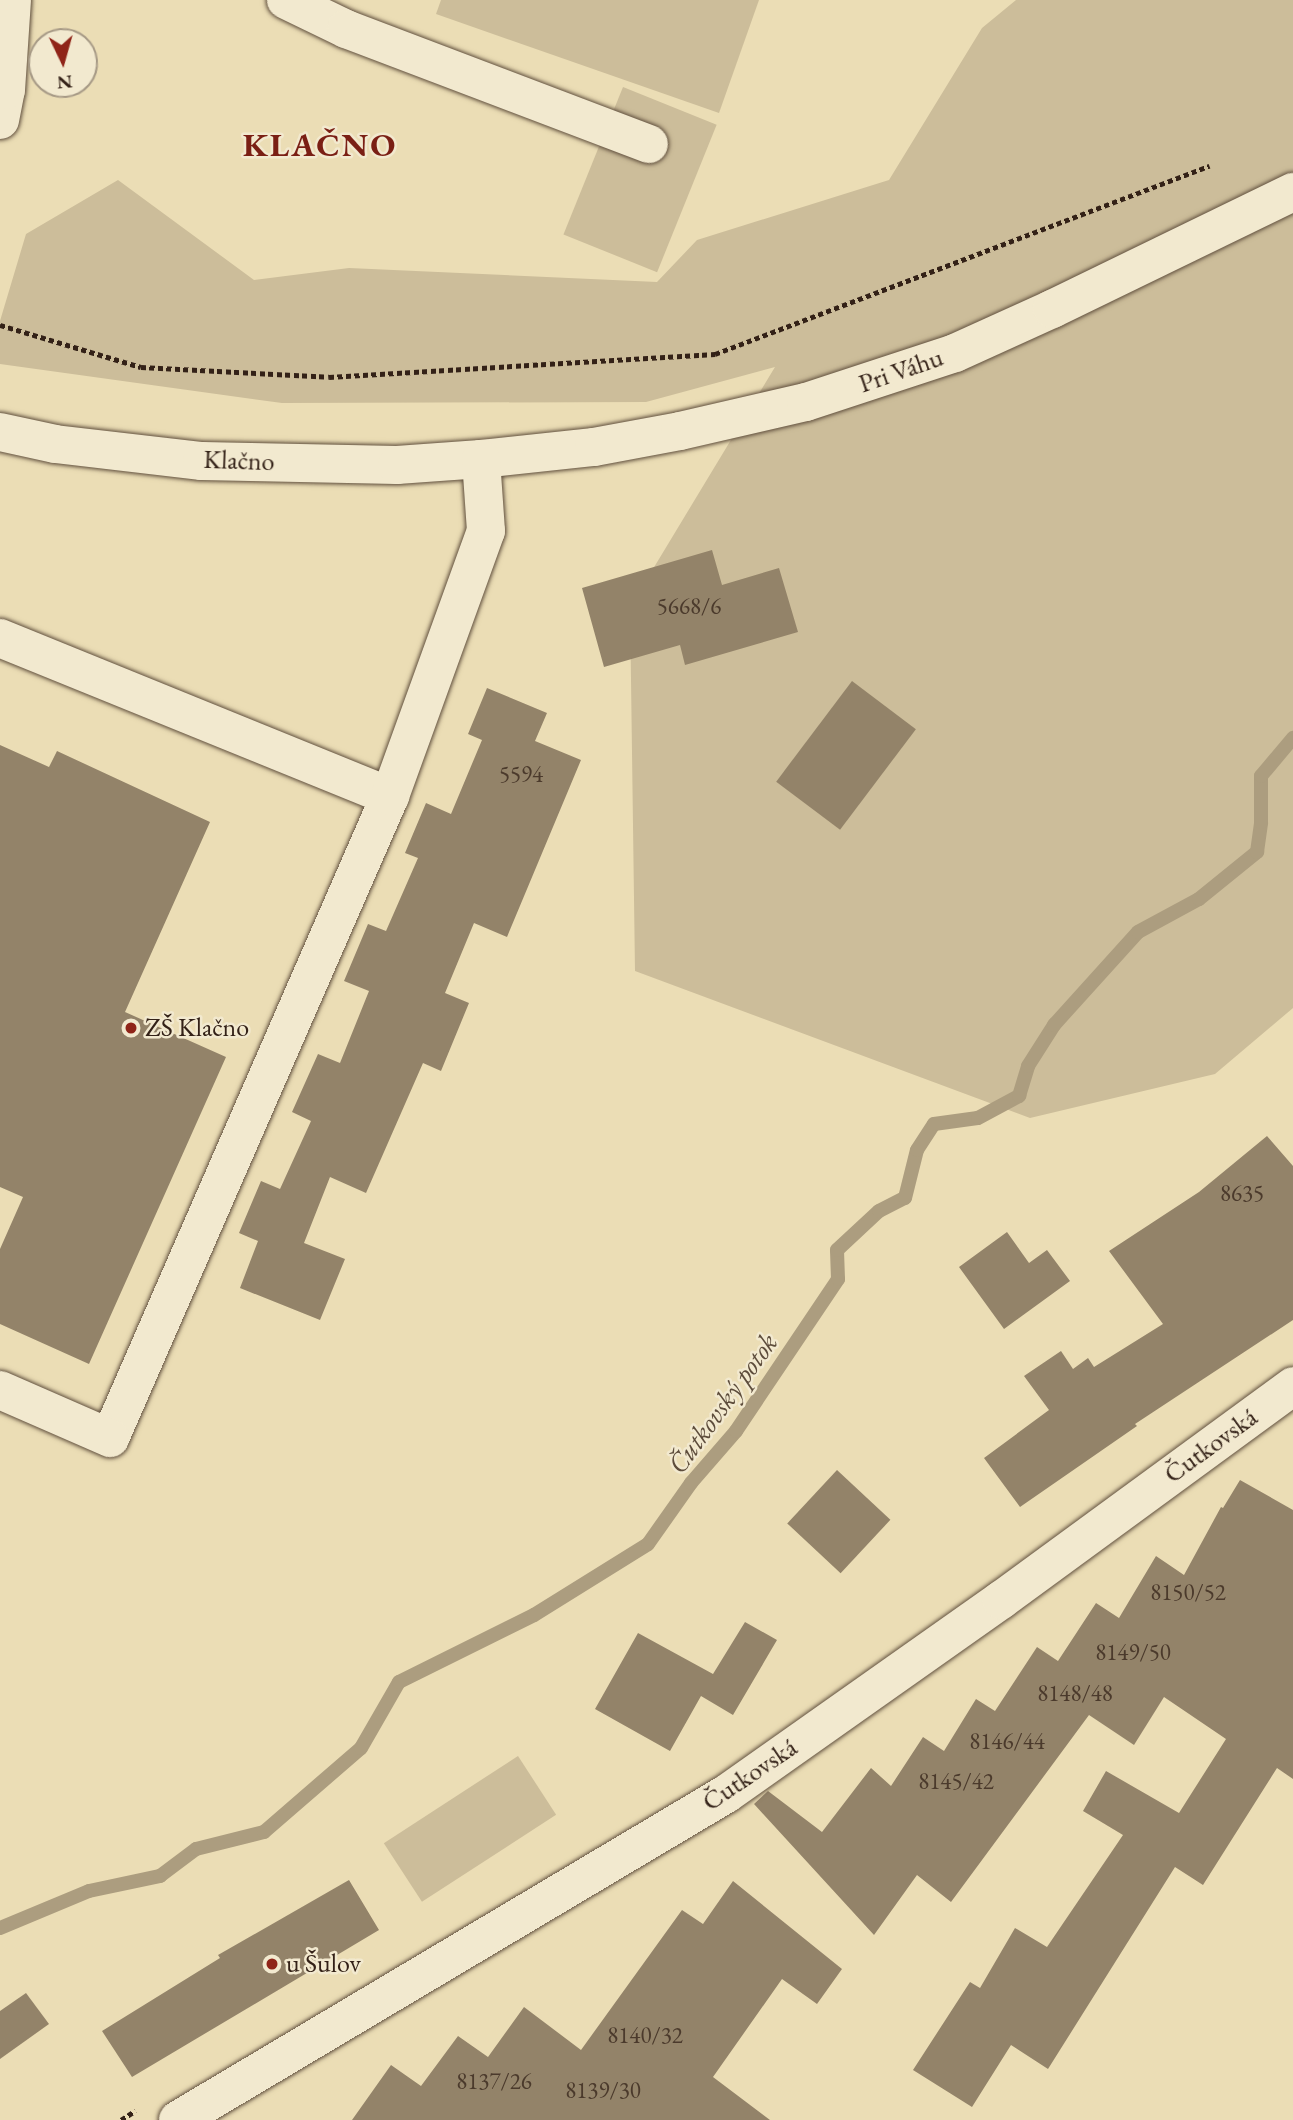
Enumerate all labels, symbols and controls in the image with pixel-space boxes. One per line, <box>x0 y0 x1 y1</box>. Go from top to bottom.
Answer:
north arrow <box>28 28 98 98</box>
text: N <box>56 69 73 96</box>
district label: KLAČNO <box>243 125 397 165</box>
street label: Pri Váhu <box>855 342 947 400</box>
street label: Klačno <box>203 444 275 478</box>
house number: 5668/6 <box>657 592 721 620</box>
house number: 5594 <box>499 760 543 788</box>
place label: ZŠ Klačno <box>145 1012 249 1044</box>
marker: ZŠ Klačno <box>123 1020 139 1036</box>
house number: 8635 <box>1220 1179 1264 1207</box>
water label: Čutkovský potok <box>660 1326 784 1480</box>
street label: Čutkovská <box>1158 1402 1264 1490</box>
house number: 8150/52 <box>1150 1578 1226 1606</box>
house number: 8149/50 <box>1095 1638 1171 1666</box>
house number: 8148/48 <box>1037 1679 1113 1707</box>
house number: 8146/44 <box>969 1727 1045 1755</box>
street label: Čutkovská <box>697 1732 803 1818</box>
house number: 8145/42 <box>918 1767 994 1795</box>
place label: u Šulov <box>286 1948 361 1980</box>
marker: u Šulov <box>264 1956 280 1972</box>
house number: 8140/32 <box>607 2021 683 2049</box>
house number: 8137/26 <box>456 2067 532 2095</box>
house number: 8139/30 <box>565 2076 641 2104</box>

